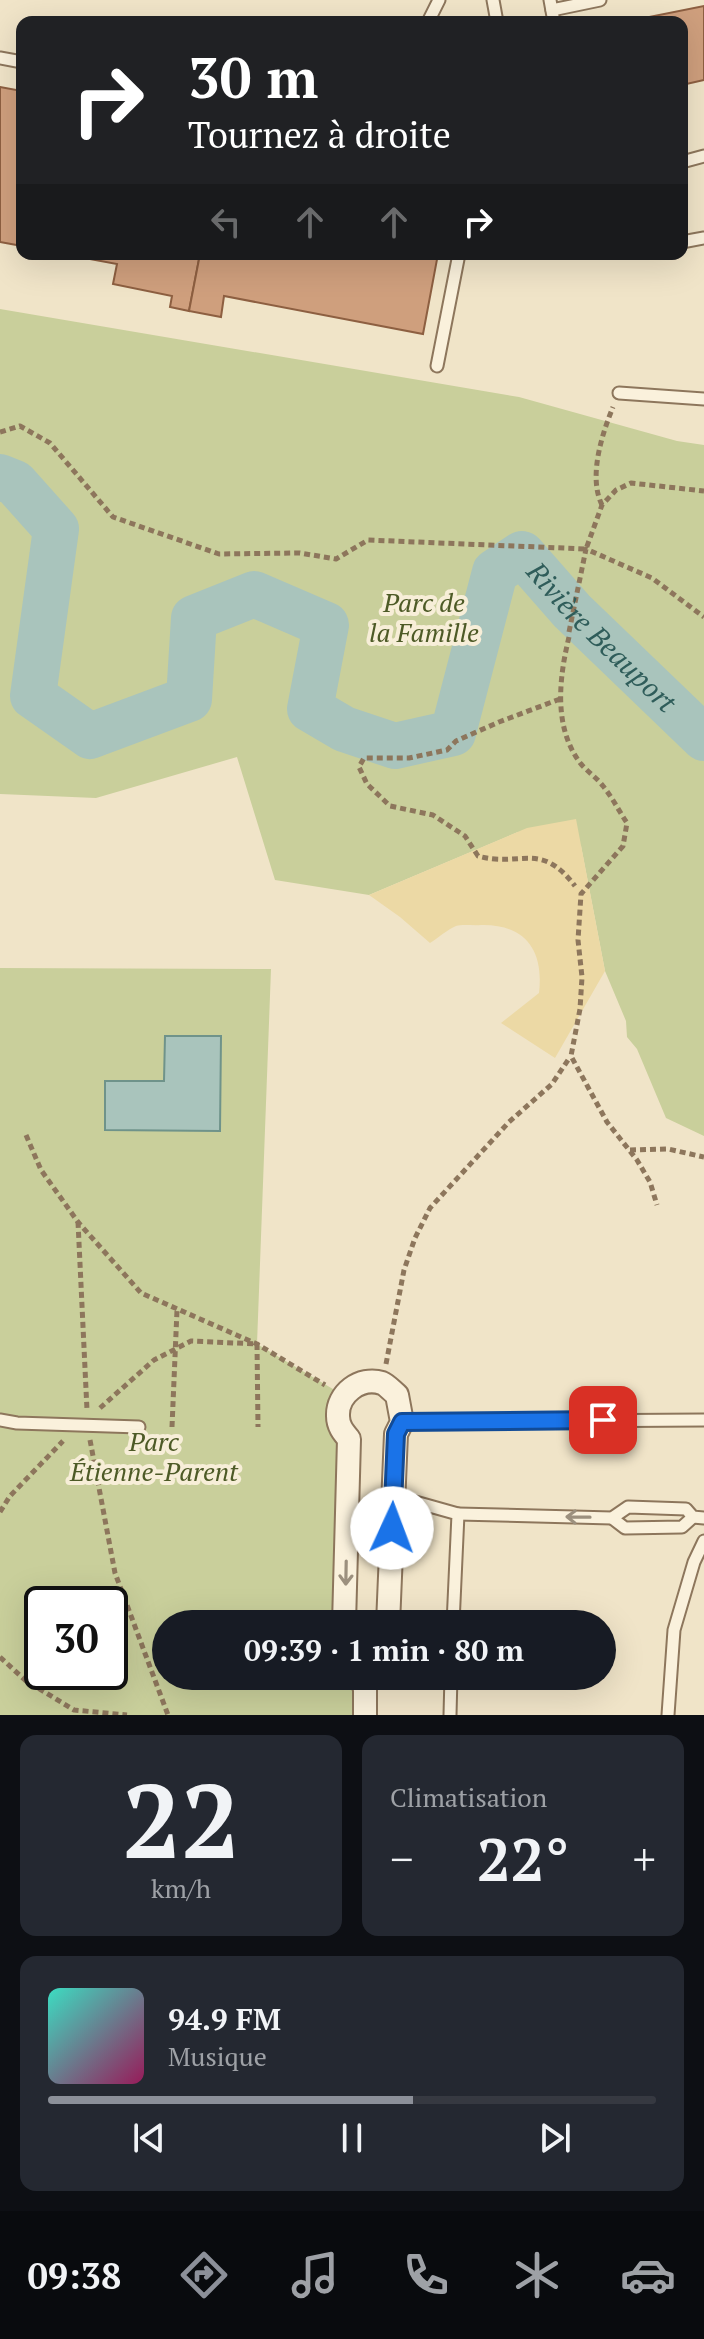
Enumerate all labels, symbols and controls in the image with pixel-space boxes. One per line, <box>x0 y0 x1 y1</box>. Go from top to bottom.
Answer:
text: 30 m <box>188 40 318 114</box>
icon: right <box>56 48 160 152</box>
text: Tournez à droite <box>188 111 451 158</box>
icon: left <box>204 200 248 244</box>
icon: ahead <box>288 200 332 244</box>
icon: ahead <box>372 200 416 244</box>
icon: right <box>456 200 500 244</box>
water label: Rivière Beauport <box>518 553 685 720</box>
park label: Parc de la Famille <box>369 585 479 649</box>
pin <box>569 1386 637 1454</box>
icon: arrive <box>581 1398 625 1442</box>
park label: Parc Étienne-Parent <box>69 1424 239 1488</box>
position arrow <box>350 1486 434 1570</box>
one-way arrow <box>565 1509 592 1524</box>
one-way arrow <box>338 1559 353 1586</box>
speed limit sign: 30 <box>24 1586 128 1690</box>
text: 09:39 · 1 min · 80 m <box>244 1630 524 1670</box>
text: 22 <box>122 1750 240 1888</box>
text: Climatisation <box>390 1780 547 1814</box>
text: 22° <box>477 1819 569 1898</box>
text: − <box>390 1829 413 1888</box>
text: + <box>633 1829 656 1888</box>
text: km/h <box>151 1871 211 1905</box>
text: 94.9 FM <box>168 1999 281 2039</box>
text: Musique <box>168 2039 267 2073</box>
icon: previous <box>127 2116 171 2160</box>
icon: pause <box>330 2116 374 2160</box>
icon: next <box>533 2116 577 2160</box>
icon: directions <box>176 2247 232 2303</box>
icon: music <box>287 2247 343 2303</box>
icon: phone <box>398 2247 454 2303</box>
icon: climate <box>509 2247 565 2303</box>
icon: car <box>620 2247 676 2303</box>
text: 09:38 <box>28 2252 121 2299</box>

